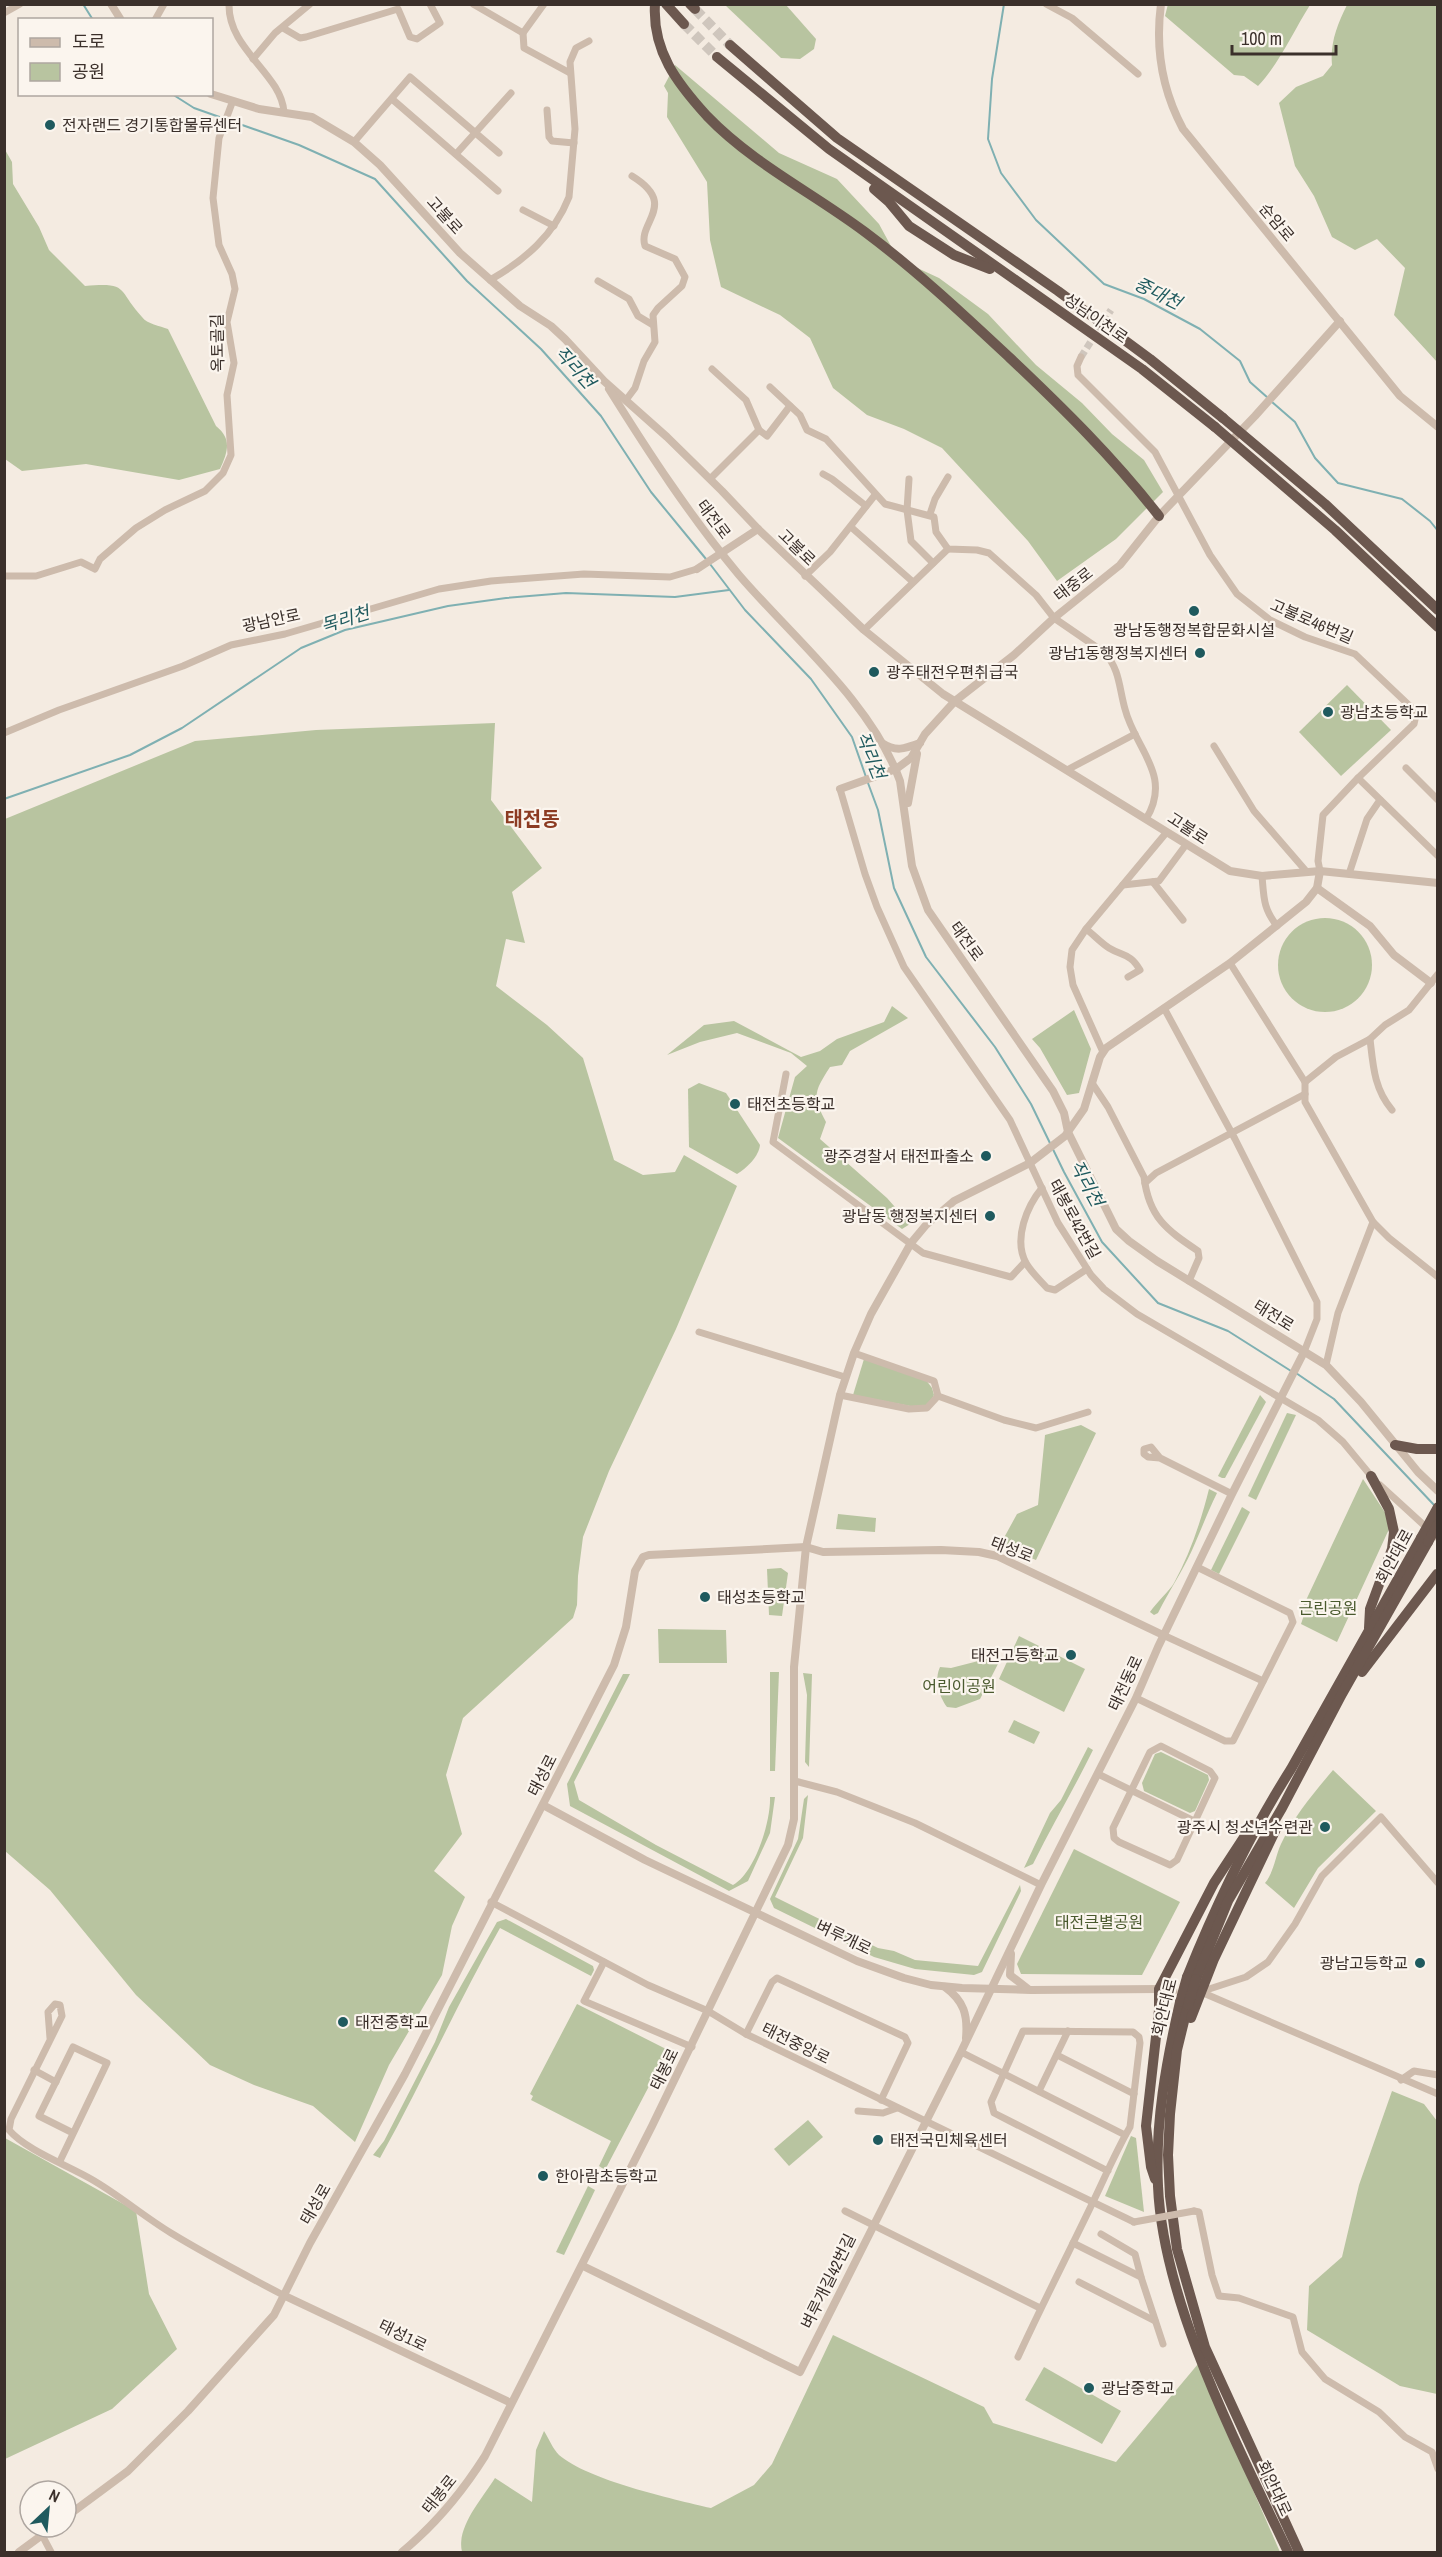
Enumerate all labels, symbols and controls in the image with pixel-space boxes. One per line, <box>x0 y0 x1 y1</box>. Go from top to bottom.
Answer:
legend <box>18 18 213 96</box>
scale bar <box>1232 18 1336 56</box>
text: 100 m <box>1241 26 1282 51</box>
text: 도로 <box>72 29 105 54</box>
text: 공원 <box>72 59 105 84</box>
place label: 전자랜드 경기통합물류센터 <box>62 114 242 136</box>
marker: 전자랜드 경기통합물류센터 <box>43 118 57 132</box>
street label: 고불로 <box>422 191 468 239</box>
street label: 순암로 <box>1254 198 1300 246</box>
water label: 중대천 <box>1130 271 1188 316</box>
street label: 성남이천로 <box>1060 288 1133 348</box>
street label: 옥토골길 <box>205 313 229 373</box>
water label: 직리천 <box>549 340 603 396</box>
street label: 태전로 <box>692 495 736 543</box>
street label: 고불로 <box>773 524 821 570</box>
street label: 태중로 <box>1049 562 1097 606</box>
street label: 고불로46번길 <box>1267 594 1357 648</box>
water label: 목리천 <box>318 599 375 638</box>
street label: 광남안로 <box>240 603 302 637</box>
marker: 광남동행정복합문화시설 <box>1187 604 1201 618</box>
place label: 광남동행정복합문화시설 <box>1113 619 1275 641</box>
place label: 광남1동행정복지센터 <box>1048 642 1188 664</box>
marker: 광남1동행정복지센터 <box>1193 646 1207 660</box>
place label: 광주태전우편취급국 <box>886 661 1018 683</box>
marker: 광주태전우편취급국 <box>867 665 881 679</box>
place label: 광남초등학교 <box>1340 701 1428 723</box>
marker: 광남초등학교 <box>1321 705 1335 719</box>
water label: 직리천 <box>850 727 893 785</box>
district label: 태전동 <box>504 805 560 832</box>
street label: 고불로 <box>1163 807 1213 849</box>
street label: 태전로 <box>945 917 989 966</box>
place label: 태전초등학교 <box>747 1093 835 1115</box>
marker: 태전초등학교 <box>728 1097 742 1111</box>
place label: 광주경찰서 태전파출소 <box>823 1145 974 1167</box>
marker: 광주경찰서 태전파출소 <box>979 1149 993 1163</box>
water label: 직리천 <box>1064 1155 1111 1213</box>
street label: 태봉로42번길 <box>1044 1175 1106 1263</box>
place label: 광남동 행정복지센터 <box>842 1205 978 1227</box>
marker: 광남동 행정복지센터 <box>983 1209 997 1223</box>
street label: 태전로 <box>1249 1294 1299 1336</box>
street label: 회안대로 <box>1370 1525 1418 1587</box>
street label: 태성로 <box>987 1531 1037 1567</box>
place label: 태성초등학교 <box>717 1586 805 1608</box>
marker: 태성초등학교 <box>698 1590 712 1604</box>
park label: 근린공원 <box>1299 1597 1357 1619</box>
place label: 태전고등학교 <box>971 1644 1059 1666</box>
marker: 태전고등학교 <box>1064 1648 1078 1662</box>
street label: 태전동로 <box>1103 1651 1148 1714</box>
park label: 어린이공원 <box>922 1675 996 1697</box>
street label: 태성로 <box>522 1750 562 1800</box>
place label: 광주시 청소년수련관 <box>1177 1816 1313 1838</box>
marker: 광주시 청소년수련관 <box>1318 1820 1332 1834</box>
park label: 태전큰별공원 <box>1055 1911 1143 1933</box>
street label: 벼루개로 <box>813 1915 876 1960</box>
place label: 광남고등학교 <box>1320 1952 1408 1974</box>
marker: 광남고등학교 <box>1413 1956 1427 1970</box>
street label: 회안대로 <box>1146 1976 1182 2038</box>
place label: 태전중학교 <box>355 2011 429 2033</box>
marker: 태전중학교 <box>336 2015 350 2029</box>
street label: 태전중앙로 <box>758 2017 834 2069</box>
street label: 태봉로 <box>644 2044 684 2094</box>
place label: 태전국민체육센터 <box>890 2129 1008 2151</box>
marker: 태전국민체육센터 <box>871 2133 885 2147</box>
place label: 한아람초등학교 <box>555 2165 658 2187</box>
marker: 한아람초등학교 <box>536 2169 550 2183</box>
street label: 태성로 <box>294 2179 336 2229</box>
street label: 벼루개길42번길 <box>796 2230 860 2332</box>
street label: 태성1로 <box>375 2314 431 2356</box>
place label: 광남중학교 <box>1101 2377 1175 2399</box>
marker: 광남중학교 <box>1082 2381 1096 2395</box>
street label: 회안대로 <box>1253 2457 1298 2520</box>
street label: 태봉로 <box>417 2470 462 2518</box>
north arrow <box>18 2479 78 2539</box>
text: N <box>45 2484 64 2507</box>

